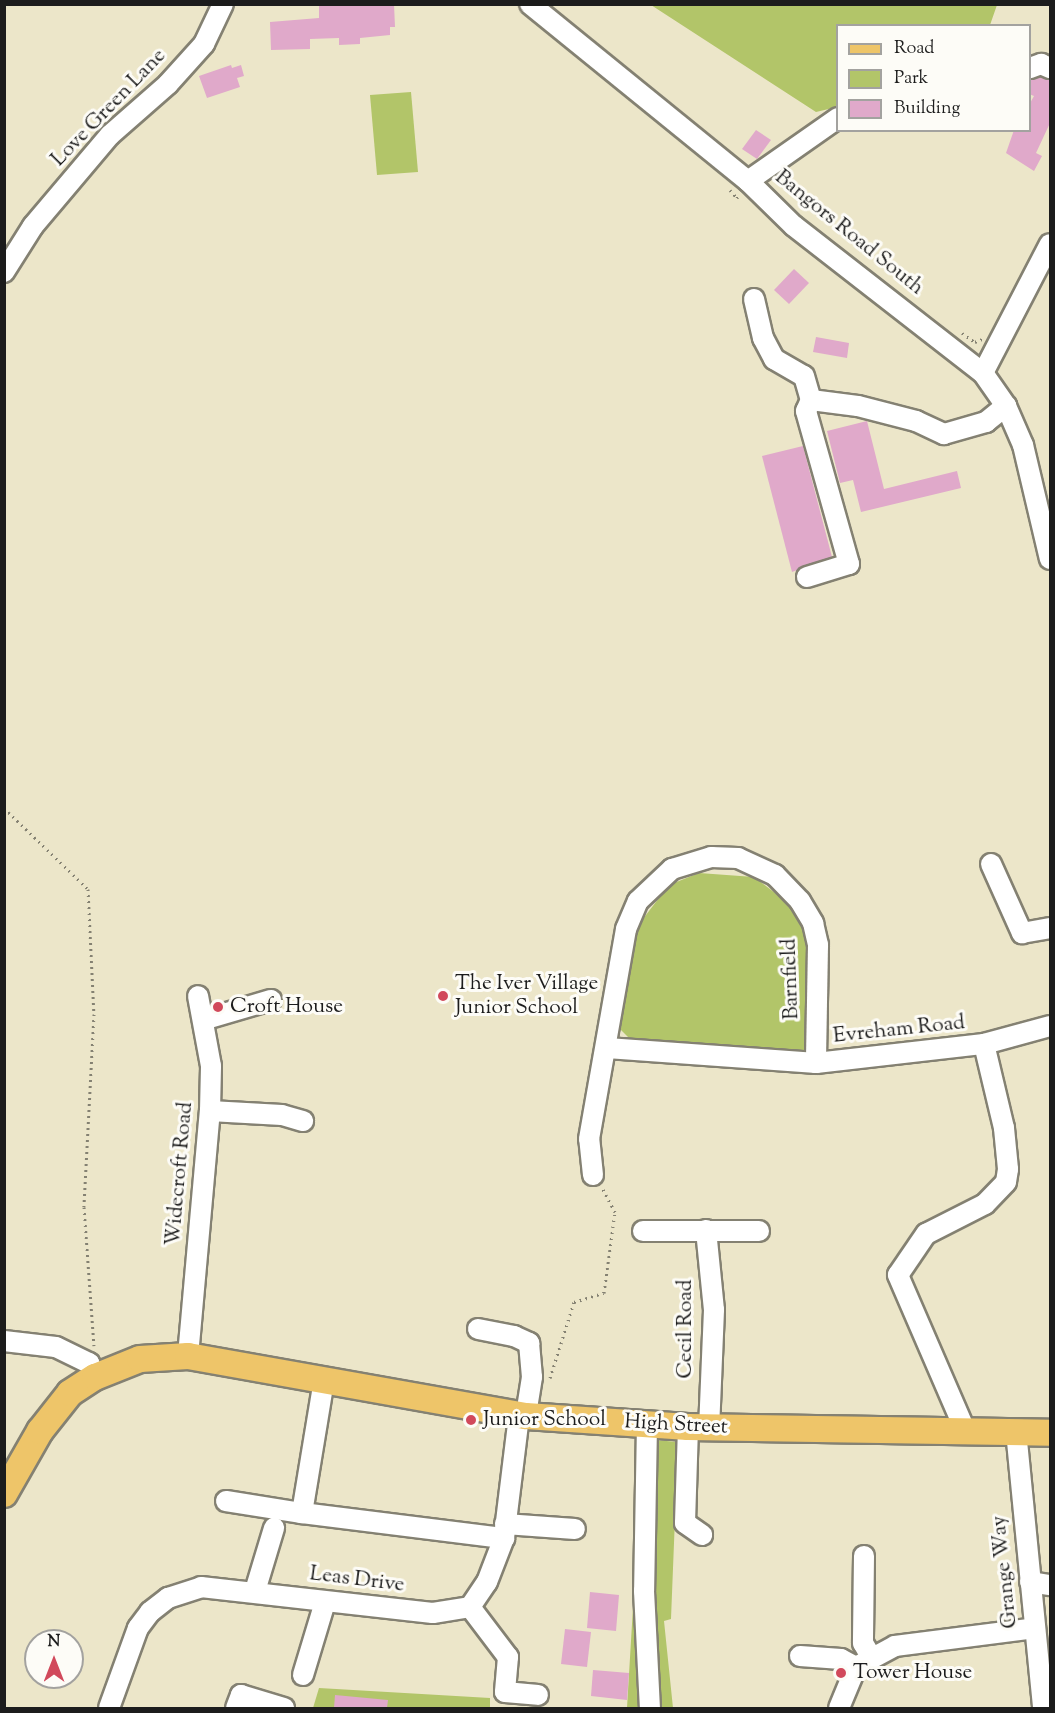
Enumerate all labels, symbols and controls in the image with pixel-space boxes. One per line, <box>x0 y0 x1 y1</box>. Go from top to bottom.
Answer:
legend <box>836 24 1031 132</box>
text: Road <box>894 36 934 62</box>
street label: Love Green Lane <box>46 44 172 172</box>
text: Park <box>894 66 928 92</box>
text: Building <box>894 96 960 122</box>
street label: Bangors Road South <box>769 165 929 301</box>
street label: Barnfield <box>777 938 805 1020</box>
place label: The Iver Village Junior School <box>455 971 598 1021</box>
marker: The Iver Village Junior School <box>436 989 450 1003</box>
place label: Croft House <box>230 994 343 1020</box>
marker: Croft House <box>211 1000 225 1014</box>
street label: Evreham Road <box>832 1011 966 1049</box>
street label: Widecroft Road <box>161 1101 199 1247</box>
street label: Cecil Road <box>673 1279 699 1379</box>
place label: Junior School <box>483 1407 606 1433</box>
street label: High Street <box>624 1410 728 1440</box>
marker: Junior School <box>464 1413 478 1427</box>
street label: Grange Way <box>987 1514 1023 1630</box>
street label: Leas Drive <box>308 1562 406 1598</box>
north arrow <box>24 1629 84 1689</box>
text: N <box>48 1631 60 1654</box>
place label: Tower House <box>853 1660 972 1686</box>
marker: Tower House <box>834 1666 848 1680</box>

